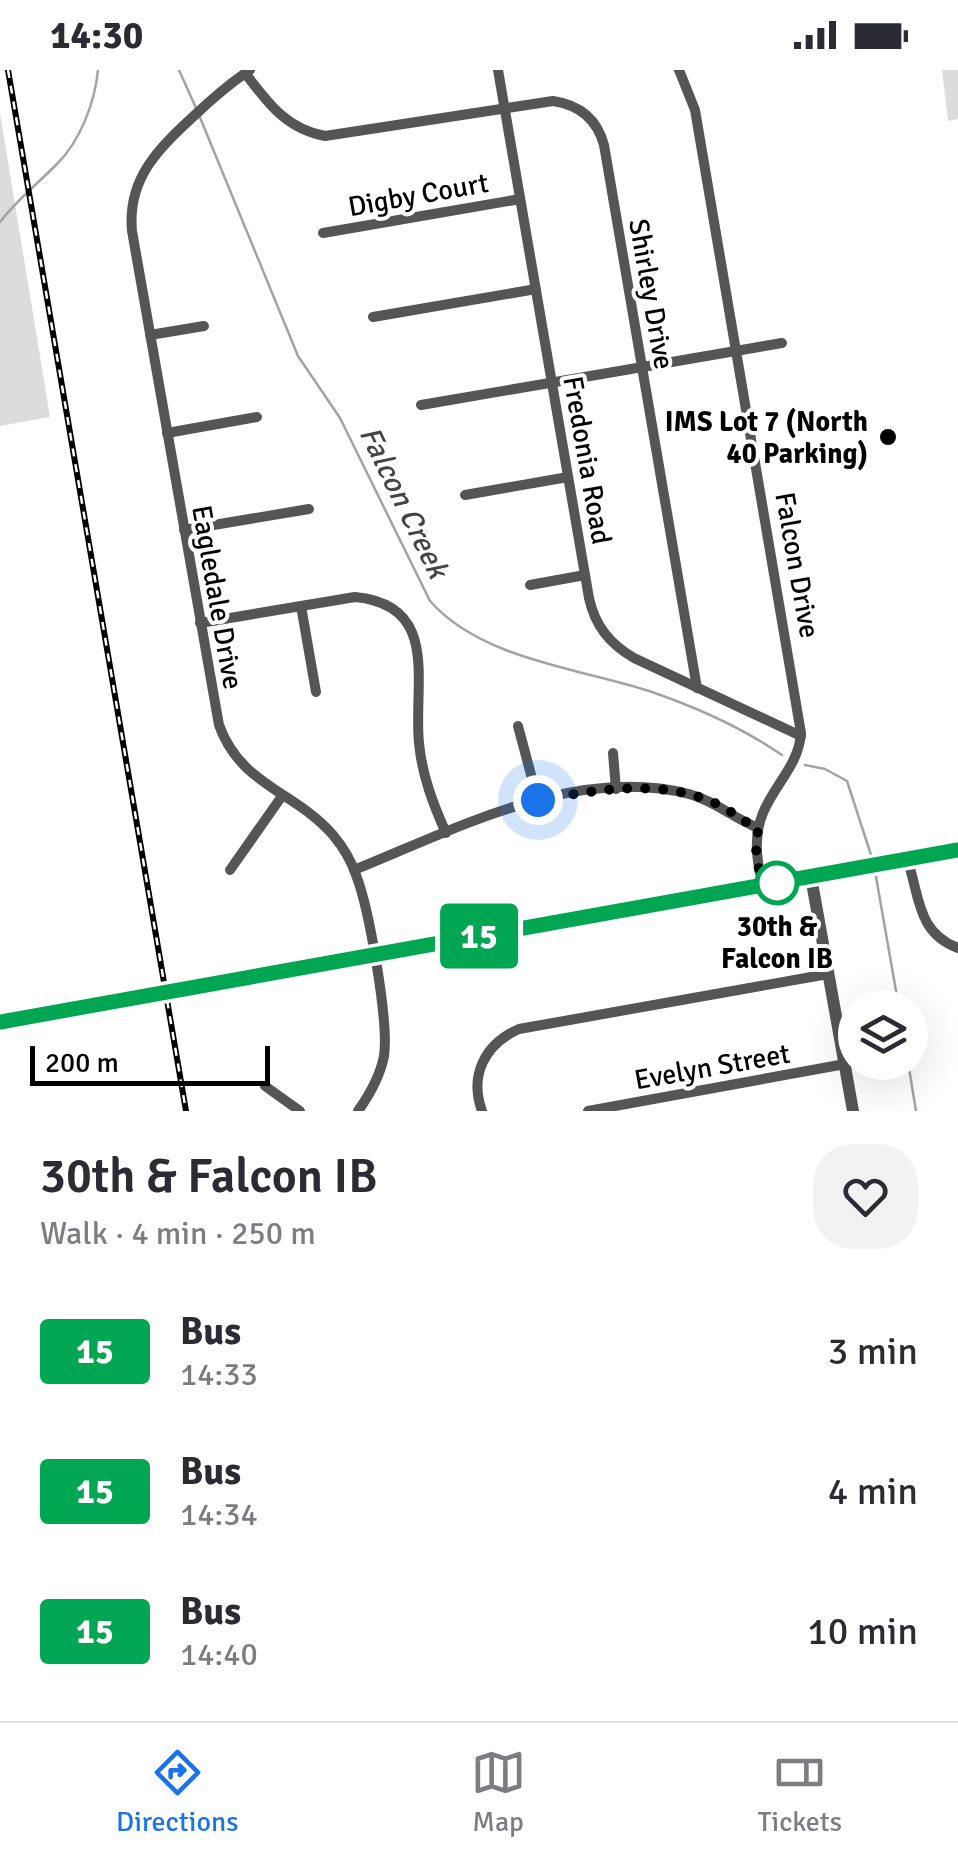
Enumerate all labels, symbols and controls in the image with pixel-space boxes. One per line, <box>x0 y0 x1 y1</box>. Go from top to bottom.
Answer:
text: 14:30 <box>50 12 143 59</box>
street label: Digby Court <box>345 166 491 224</box>
street label: Shirley Drive <box>621 216 681 372</box>
street label: Fredonia Road <box>555 373 619 547</box>
place label: IMS Lot 7 (North 40 Parking) <box>665 405 868 471</box>
water label: Falcon Creek <box>351 420 458 587</box>
marker: IMS Lot 7 (North 40 Parking) <box>877 426 899 448</box>
street label: Falcon Drive <box>767 490 827 641</box>
street label: Eagledale Drive <box>184 503 250 692</box>
your location <box>513 775 563 825</box>
marker: 30th & Falcon IB <box>756 862 798 904</box>
line badge: 15 <box>434 904 524 968</box>
place label: 30th & Falcon IB <box>721 910 833 976</box>
text: 15 <box>460 915 498 958</box>
map controls <box>838 990 928 1080</box>
button: layers <box>838 990 928 1080</box>
street label: Evelyn Street <box>632 1037 793 1097</box>
scale bar <box>30 1041 270 1086</box>
text: 200 m <box>45 1046 119 1080</box>
button: heart <box>813 1144 918 1249</box>
text: 30th & Falcon IB <box>40 1147 377 1206</box>
text: Walk · 4 min · 250 m <box>40 1214 316 1253</box>
text: Bus <box>180 1308 241 1355</box>
text: 3 min <box>828 1328 918 1375</box>
text: 15 <box>76 1330 114 1373</box>
text: 14:33 <box>180 1355 258 1394</box>
text: Bus <box>180 1448 241 1495</box>
text: 4 min <box>828 1468 918 1515</box>
text: 15 <box>76 1470 114 1513</box>
text: 14:34 <box>180 1495 258 1534</box>
text: Bus <box>180 1588 241 1635</box>
text: 10 min <box>807 1608 918 1655</box>
text: 15 <box>76 1610 114 1653</box>
text: 14:40 <box>180 1635 258 1674</box>
tab: Directions <box>116 1745 238 1839</box>
tab: Map <box>471 1745 526 1839</box>
tab: Tickets <box>758 1745 842 1839</box>

